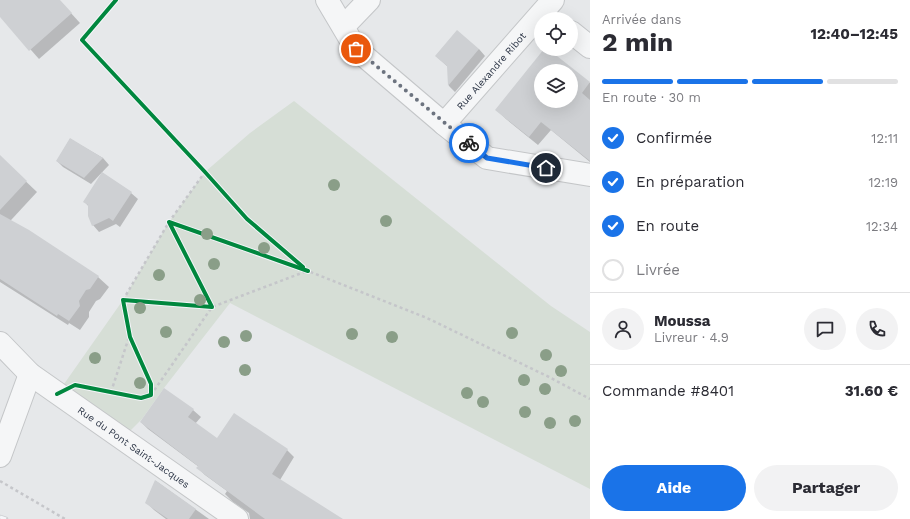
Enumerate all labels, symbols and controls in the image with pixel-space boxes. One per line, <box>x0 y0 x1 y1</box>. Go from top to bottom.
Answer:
map controls <box>534 12 578 108</box>
button: locate <box>534 12 578 56</box>
text: Arrivée dans <box>602 12 681 27</box>
text: 12:40–12:45 <box>811 25 898 43</box>
text: 2 min <box>602 27 673 57</box>
street label: Rue Alexandre Ribot <box>454 30 529 112</box>
pin <box>339 32 373 66</box>
icon: bag <box>345 38 367 60</box>
button: layers <box>534 64 578 108</box>
text: En route · 30 m <box>602 90 701 105</box>
courier <box>449 123 489 163</box>
icon: check <box>602 127 624 149</box>
text: Confirmée <box>636 129 712 147</box>
text: 12:11 <box>871 131 898 146</box>
icon: bike <box>458 132 480 154</box>
pin <box>529 151 563 185</box>
icon: home <box>535 157 557 179</box>
icon: check <box>602 171 624 193</box>
text: En préparation <box>636 173 744 191</box>
text: 12:19 <box>868 175 898 190</box>
icon: check <box>602 215 624 237</box>
text: En route <box>636 217 699 235</box>
text: 12:34 <box>866 219 898 234</box>
text: Livrée <box>636 261 680 279</box>
button: person <box>602 308 644 350</box>
button: chat <box>804 308 846 350</box>
button: phone <box>856 308 898 350</box>
text: Moussa <box>654 312 711 330</box>
text: Livreur · 4.9 <box>654 330 729 345</box>
text: Commande #8401 <box>602 382 734 400</box>
text: 31.60 € <box>845 382 898 400</box>
street label: Rue du Pont Saint-Jacques <box>76 404 192 490</box>
button: Aide <box>602 465 746 511</box>
button: Partager <box>754 465 898 511</box>

